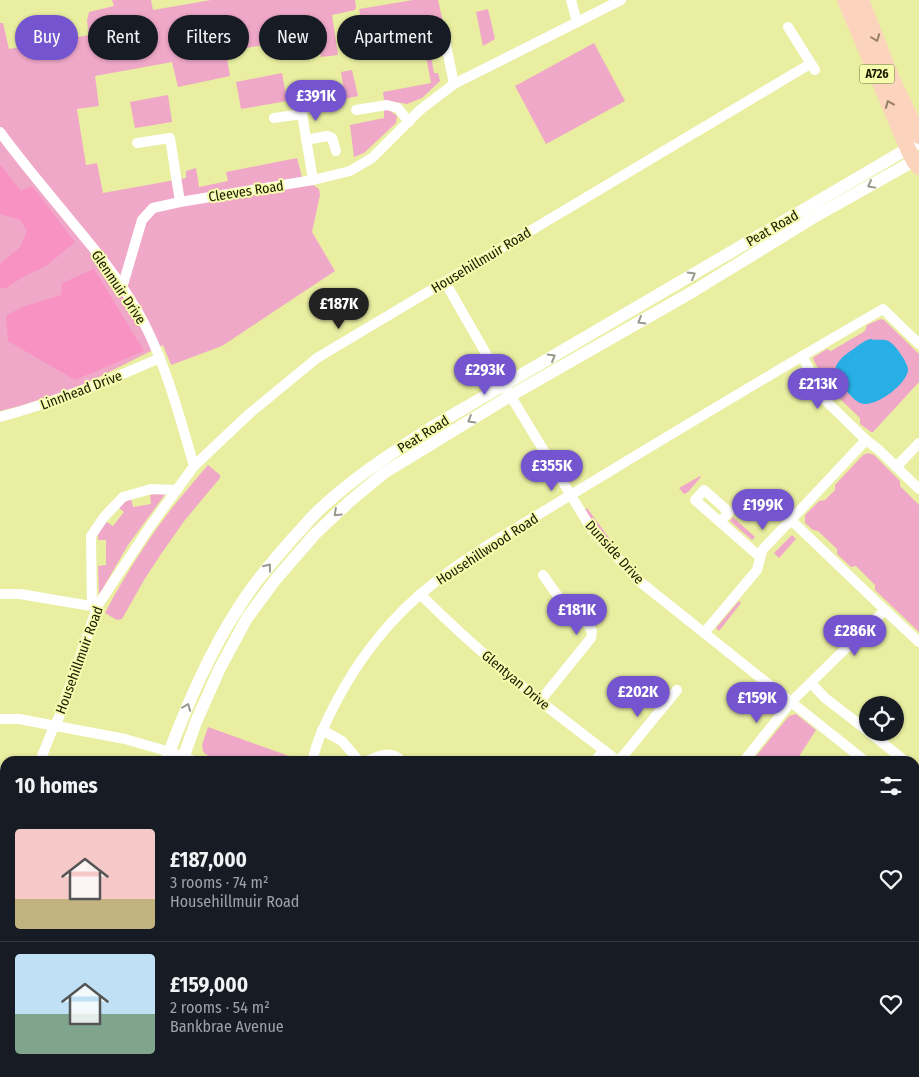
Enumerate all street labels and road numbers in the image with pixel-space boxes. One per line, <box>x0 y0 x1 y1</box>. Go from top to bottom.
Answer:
road number: A726 <box>860 64 894 84</box>
street label: Cleeves Road <box>207 177 285 206</box>
street label: Peat Road <box>743 207 801 250</box>
street label: Househillmuir Road <box>428 224 534 297</box>
street label: Glenmuir Drive <box>88 247 150 327</box>
street label: Linnhead Drive <box>38 367 124 414</box>
street label: Peat Road <box>394 412 452 457</box>
street label: Househillwood Road <box>433 510 541 589</box>
street label: Dunside Drive <box>582 517 648 588</box>
street label: Househillmuir Road <box>52 604 107 716</box>
street label: Glentyan Drive <box>478 647 553 714</box>

